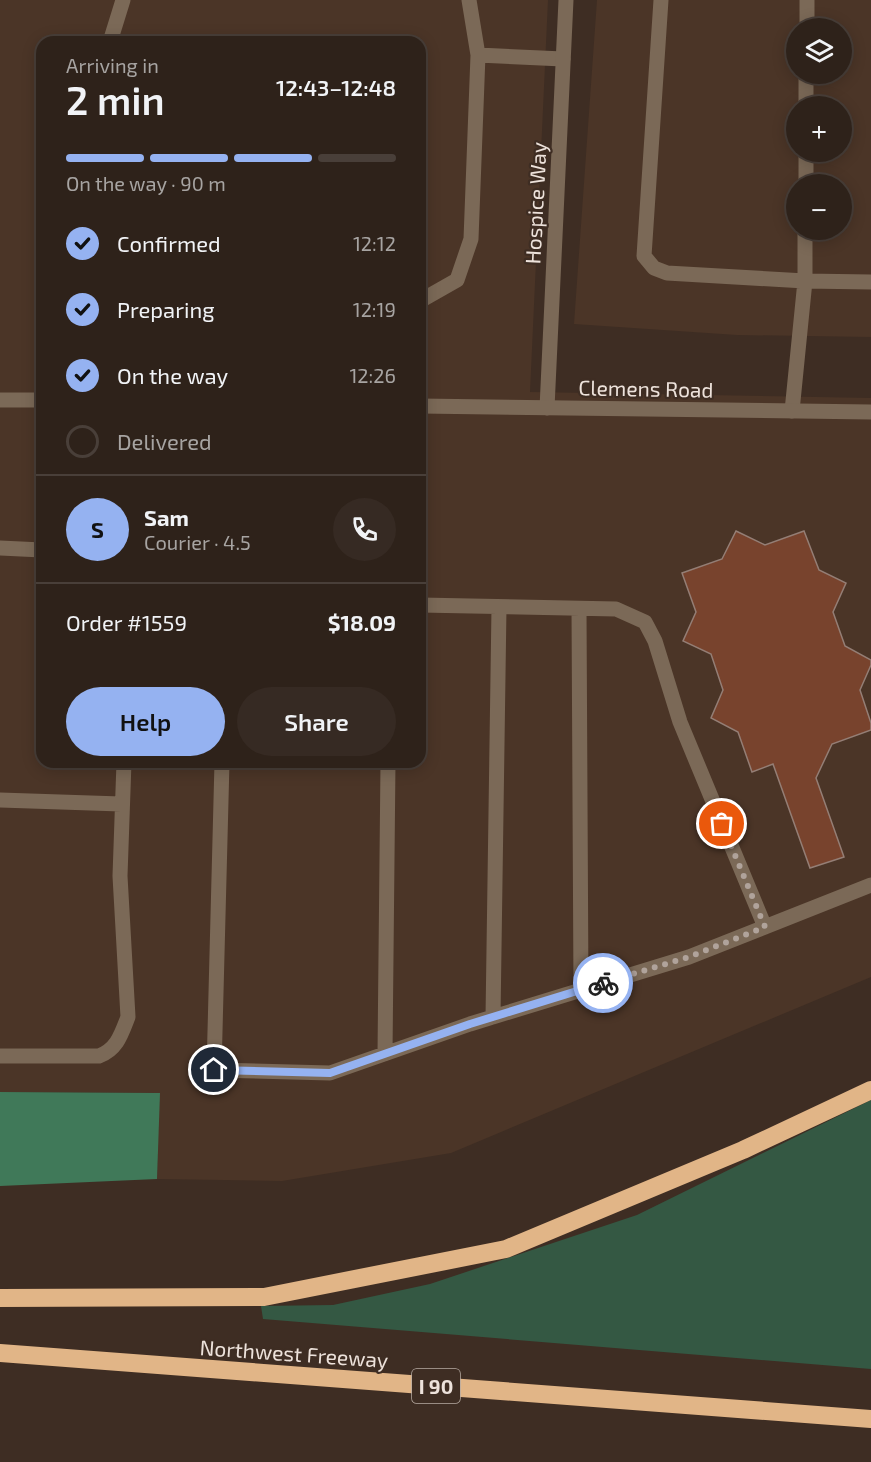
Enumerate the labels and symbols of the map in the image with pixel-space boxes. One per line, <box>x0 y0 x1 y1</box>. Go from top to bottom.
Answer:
street label: Hospice Way <box>519 141 551 265</box>
street label: Clemens Road <box>578 374 714 402</box>
pin <box>696 798 747 849</box>
courier <box>573 953 633 1013</box>
pin <box>188 1044 239 1095</box>
street label: Northwest Freeway <box>199 1334 389 1372</box>
road number: I 90 <box>412 1369 460 1403</box>

